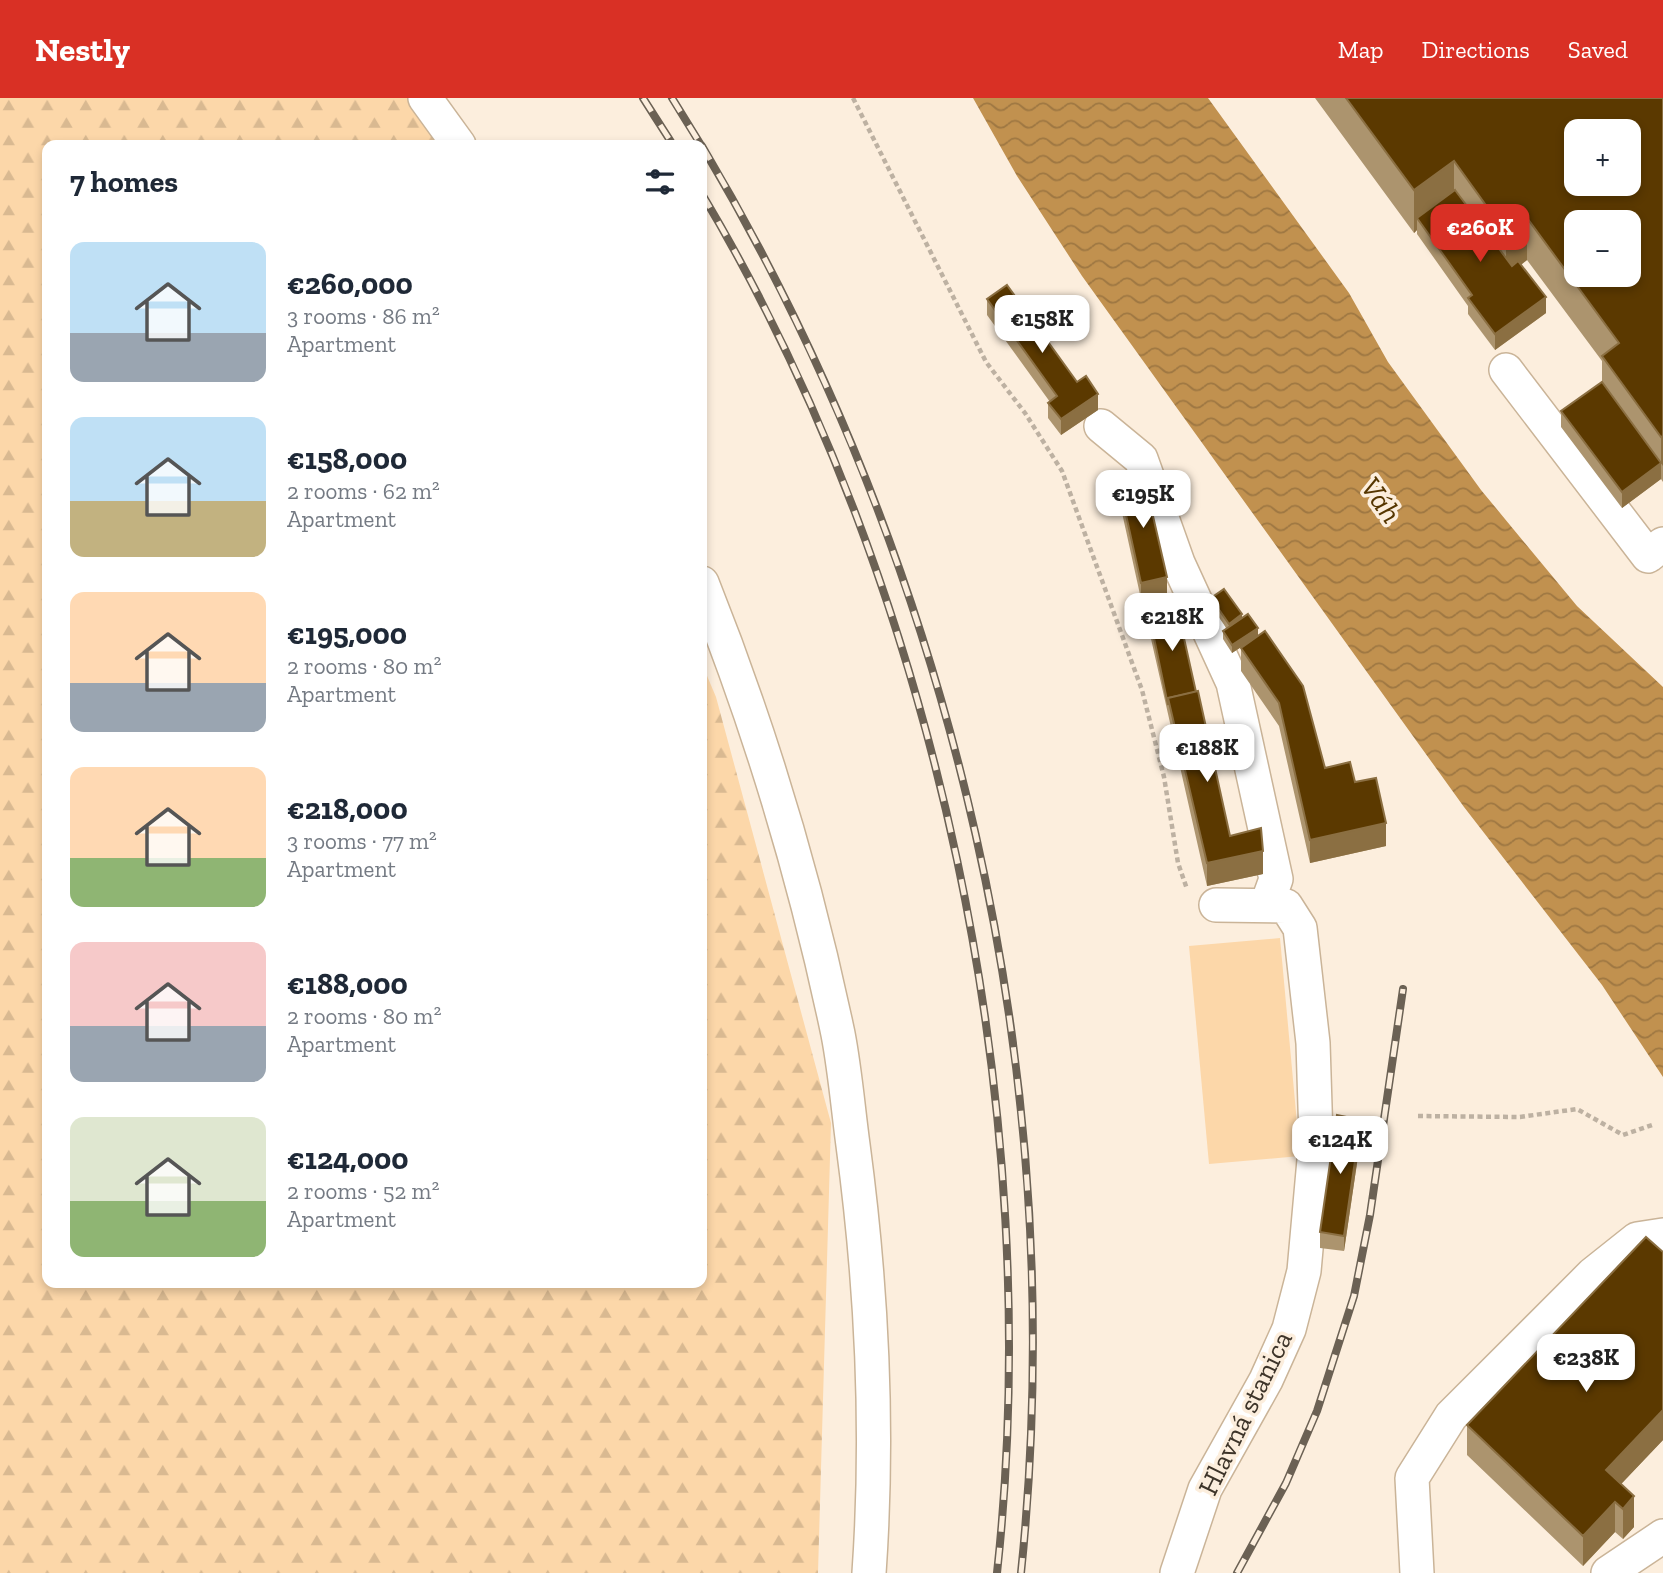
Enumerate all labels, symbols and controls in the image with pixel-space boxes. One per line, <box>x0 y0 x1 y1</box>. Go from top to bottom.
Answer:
text: Nestly <box>35 30 130 69</box>
text: Map <box>1338 35 1384 64</box>
text: Directions <box>1422 35 1530 64</box>
text: Saved <box>1568 35 1628 64</box>
map controls <box>1564 119 1641 287</box>
button: + <box>1564 119 1641 196</box>
icon: filters <box>641 163 679 201</box>
text: 7 homes <box>70 164 178 200</box>
pin: €260K <box>1431 204 1529 264</box>
button: − <box>1564 210 1641 287</box>
text: €260K <box>1446 213 1514 241</box>
text: €260,000 <box>287 266 413 302</box>
icon: home <box>126 270 210 354</box>
pin: €158K <box>993 296 1091 355</box>
text: 3 rooms · 86 m² <box>287 302 440 330</box>
text: €158K <box>1011 304 1073 332</box>
text: Apartment <box>287 330 396 358</box>
text: €158,000 <box>287 441 407 477</box>
icon: home <box>126 445 210 529</box>
pin: €195K <box>1094 470 1192 530</box>
water label: Váh <box>1353 470 1409 530</box>
text: 2 rooms · 62 m² <box>287 477 440 505</box>
text: €195K <box>1112 479 1174 507</box>
text: Apartment <box>287 505 396 533</box>
pin: €218K <box>1123 594 1221 653</box>
text: €218K <box>1140 602 1204 630</box>
text: €195,000 <box>287 616 407 652</box>
icon: home <box>126 620 210 704</box>
text: 2 rooms · 80 m² <box>287 652 441 680</box>
text: Apartment <box>287 680 396 708</box>
pin: €188K <box>1158 724 1256 784</box>
text: €188K <box>1175 733 1239 761</box>
text: €218,000 <box>287 791 408 827</box>
icon: home <box>126 795 210 879</box>
text: 3 rooms · 77 m² <box>287 827 437 855</box>
text: Apartment <box>287 855 396 883</box>
text: €188,000 <box>287 966 408 1002</box>
icon: home <box>126 970 210 1054</box>
text: 2 rooms · 80 m² <box>287 1002 441 1030</box>
text: Apartment <box>287 1030 396 1058</box>
pin: €124K <box>1291 1116 1389 1176</box>
text: €124K <box>1308 1125 1372 1153</box>
text: €124,000 <box>287 1141 409 1177</box>
icon: home <box>126 1145 210 1229</box>
text: 2 rooms · 52 m² <box>287 1177 439 1205</box>
text: Apartment <box>287 1205 396 1233</box>
street label: Hlavná stanica <box>1191 1325 1299 1500</box>
pin: €238K <box>1537 1334 1635 1394</box>
text: €238K <box>1553 1343 1619 1371</box>

